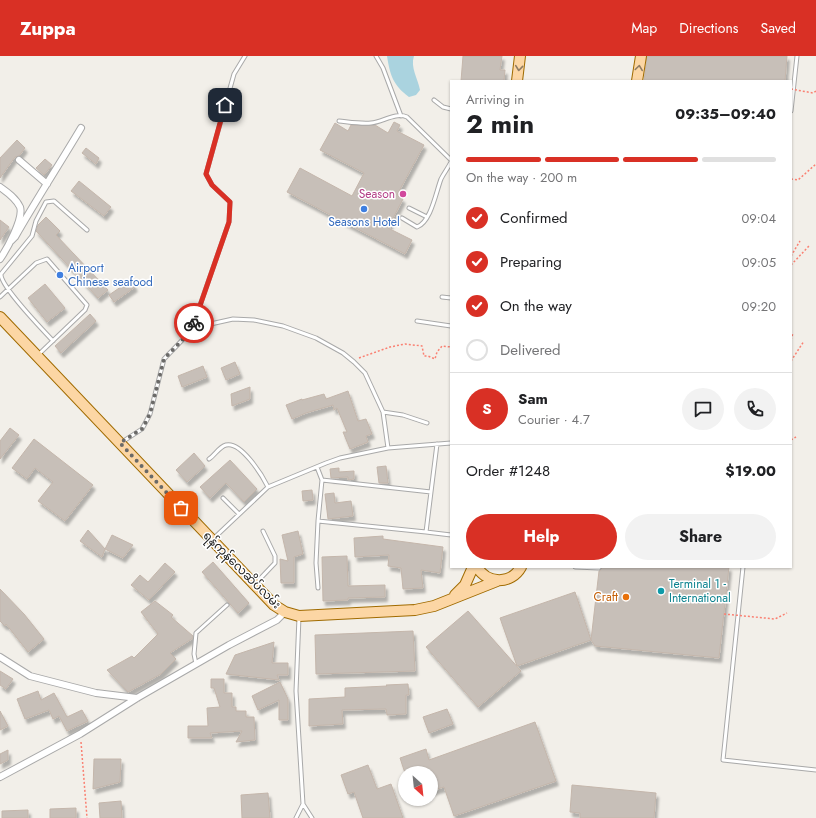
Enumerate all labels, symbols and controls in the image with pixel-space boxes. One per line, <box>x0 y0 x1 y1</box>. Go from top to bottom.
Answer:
text: Zuppa <box>20 15 76 42</box>
text: Map <box>631 18 657 38</box>
text: Directions <box>679 18 739 38</box>
text: Saved <box>761 18 796 38</box>
one-way arrow <box>514 65 523 72</box>
one-way arrow <box>634 65 643 72</box>
pin <box>208 88 242 122</box>
text: Arriving in <box>466 90 524 109</box>
icon: home <box>214 94 236 116</box>
text: 09:35–09:40 <box>675 103 776 125</box>
text: 2 min <box>466 105 534 143</box>
text: On the way · 200 m <box>466 168 577 187</box>
place label: Season <box>359 185 395 203</box>
marker: Season <box>398 189 408 199</box>
marker: Seasons Hotel <box>359 204 369 214</box>
icon: check <box>466 207 488 229</box>
text: Confirmed <box>500 207 568 229</box>
text: 09:04 <box>741 209 776 228</box>
place label: Seasons Hotel <box>328 213 400 231</box>
icon: check <box>466 251 488 273</box>
text: Preparing <box>500 251 562 273</box>
text: 09:05 <box>742 253 776 272</box>
place label: Airport Chinese seafood <box>68 259 153 291</box>
marker: Airport Chinese seafood <box>55 270 65 280</box>
icon: check <box>466 295 488 317</box>
text: On the way <box>500 295 572 317</box>
text: 09:20 <box>742 297 776 316</box>
courier <box>174 303 214 343</box>
icon: bike <box>183 312 205 334</box>
text: Delivered <box>500 339 561 361</box>
text: Sam <box>518 388 548 410</box>
button: chat <box>682 388 724 430</box>
button: phone <box>734 388 776 430</box>
text: S <box>482 398 492 420</box>
text: Courier · 4.7 <box>518 410 590 429</box>
text: Order #1248 <box>466 460 550 482</box>
text: $19.00 <box>725 460 776 482</box>
pin <box>164 491 198 525</box>
icon: bag <box>170 497 192 519</box>
button: Help <box>466 514 617 560</box>
button: Share <box>625 514 776 560</box>
street label: ရန်ကုန်လေဆိပ်လမ်း <box>198 527 285 614</box>
place label: Terminal 1 - International <box>669 575 731 607</box>
marker: Terminal 1 - International <box>656 586 666 596</box>
place label: Craft <box>594 588 618 606</box>
marker: Craft <box>621 592 631 602</box>
north arrow <box>398 766 438 806</box>
map controls <box>398 766 438 806</box>

